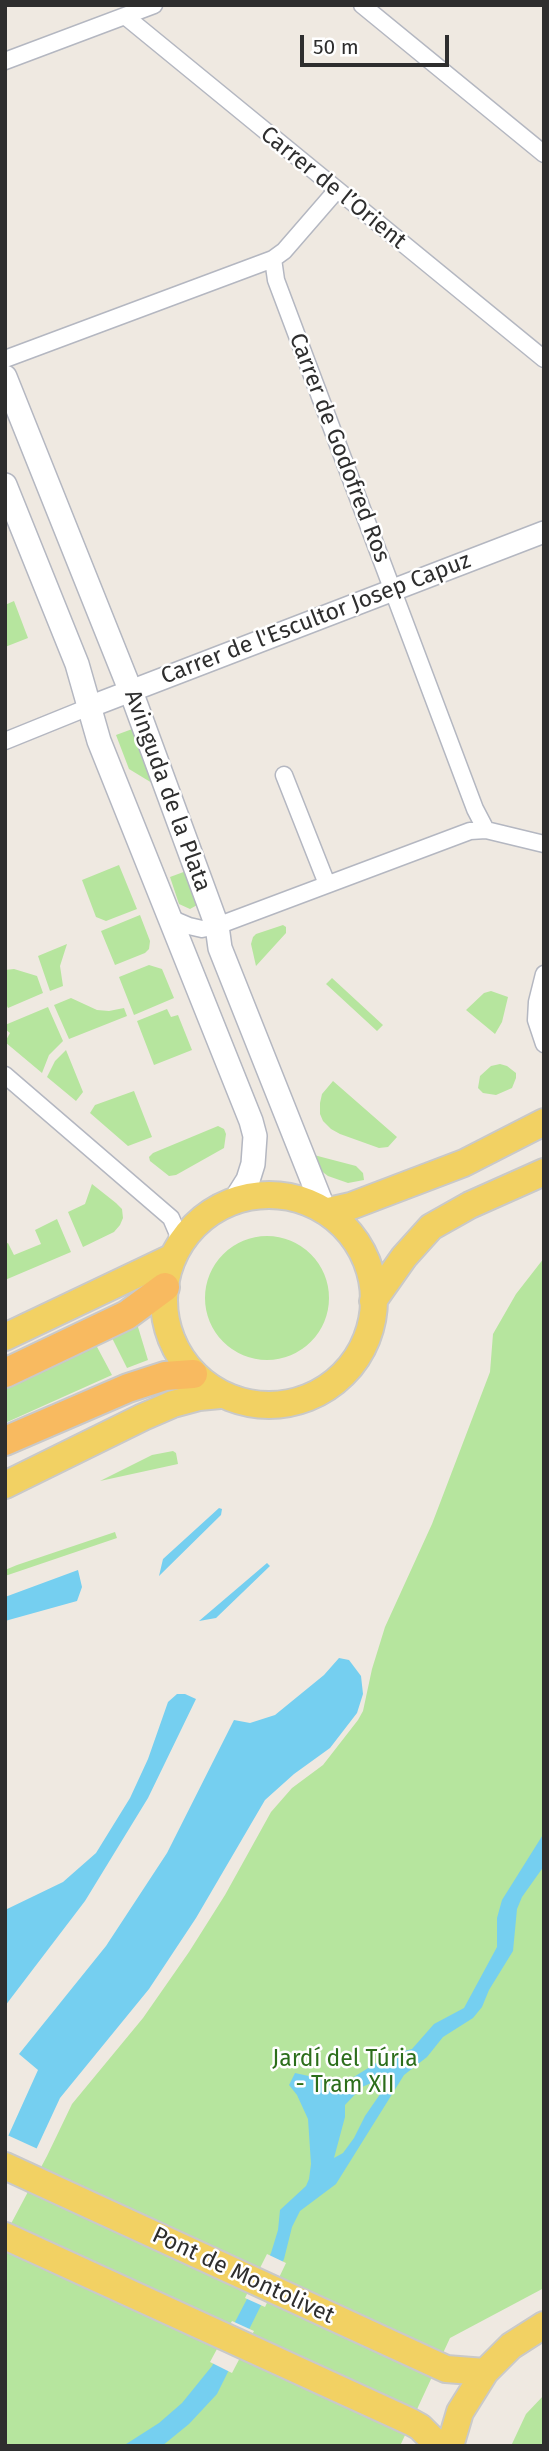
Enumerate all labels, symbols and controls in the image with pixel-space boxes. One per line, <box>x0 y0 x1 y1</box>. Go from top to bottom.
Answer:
scale bar <box>304 21 453 65</box>
text: 50 m <box>313 34 359 60</box>
street label: Carrer de l’Orient <box>255 121 411 255</box>
street label: Carrer de Godofred Ros <box>283 329 395 567</box>
street label: Carrer de l'Escultor Josep Capuz <box>157 547 475 691</box>
street label: Avinguda de la Plata <box>118 686 216 896</box>
park label: Jardí del Túria - Tram XII <box>272 2046 418 2100</box>
street label: Pont de Montolivet <box>148 2222 338 2330</box>

